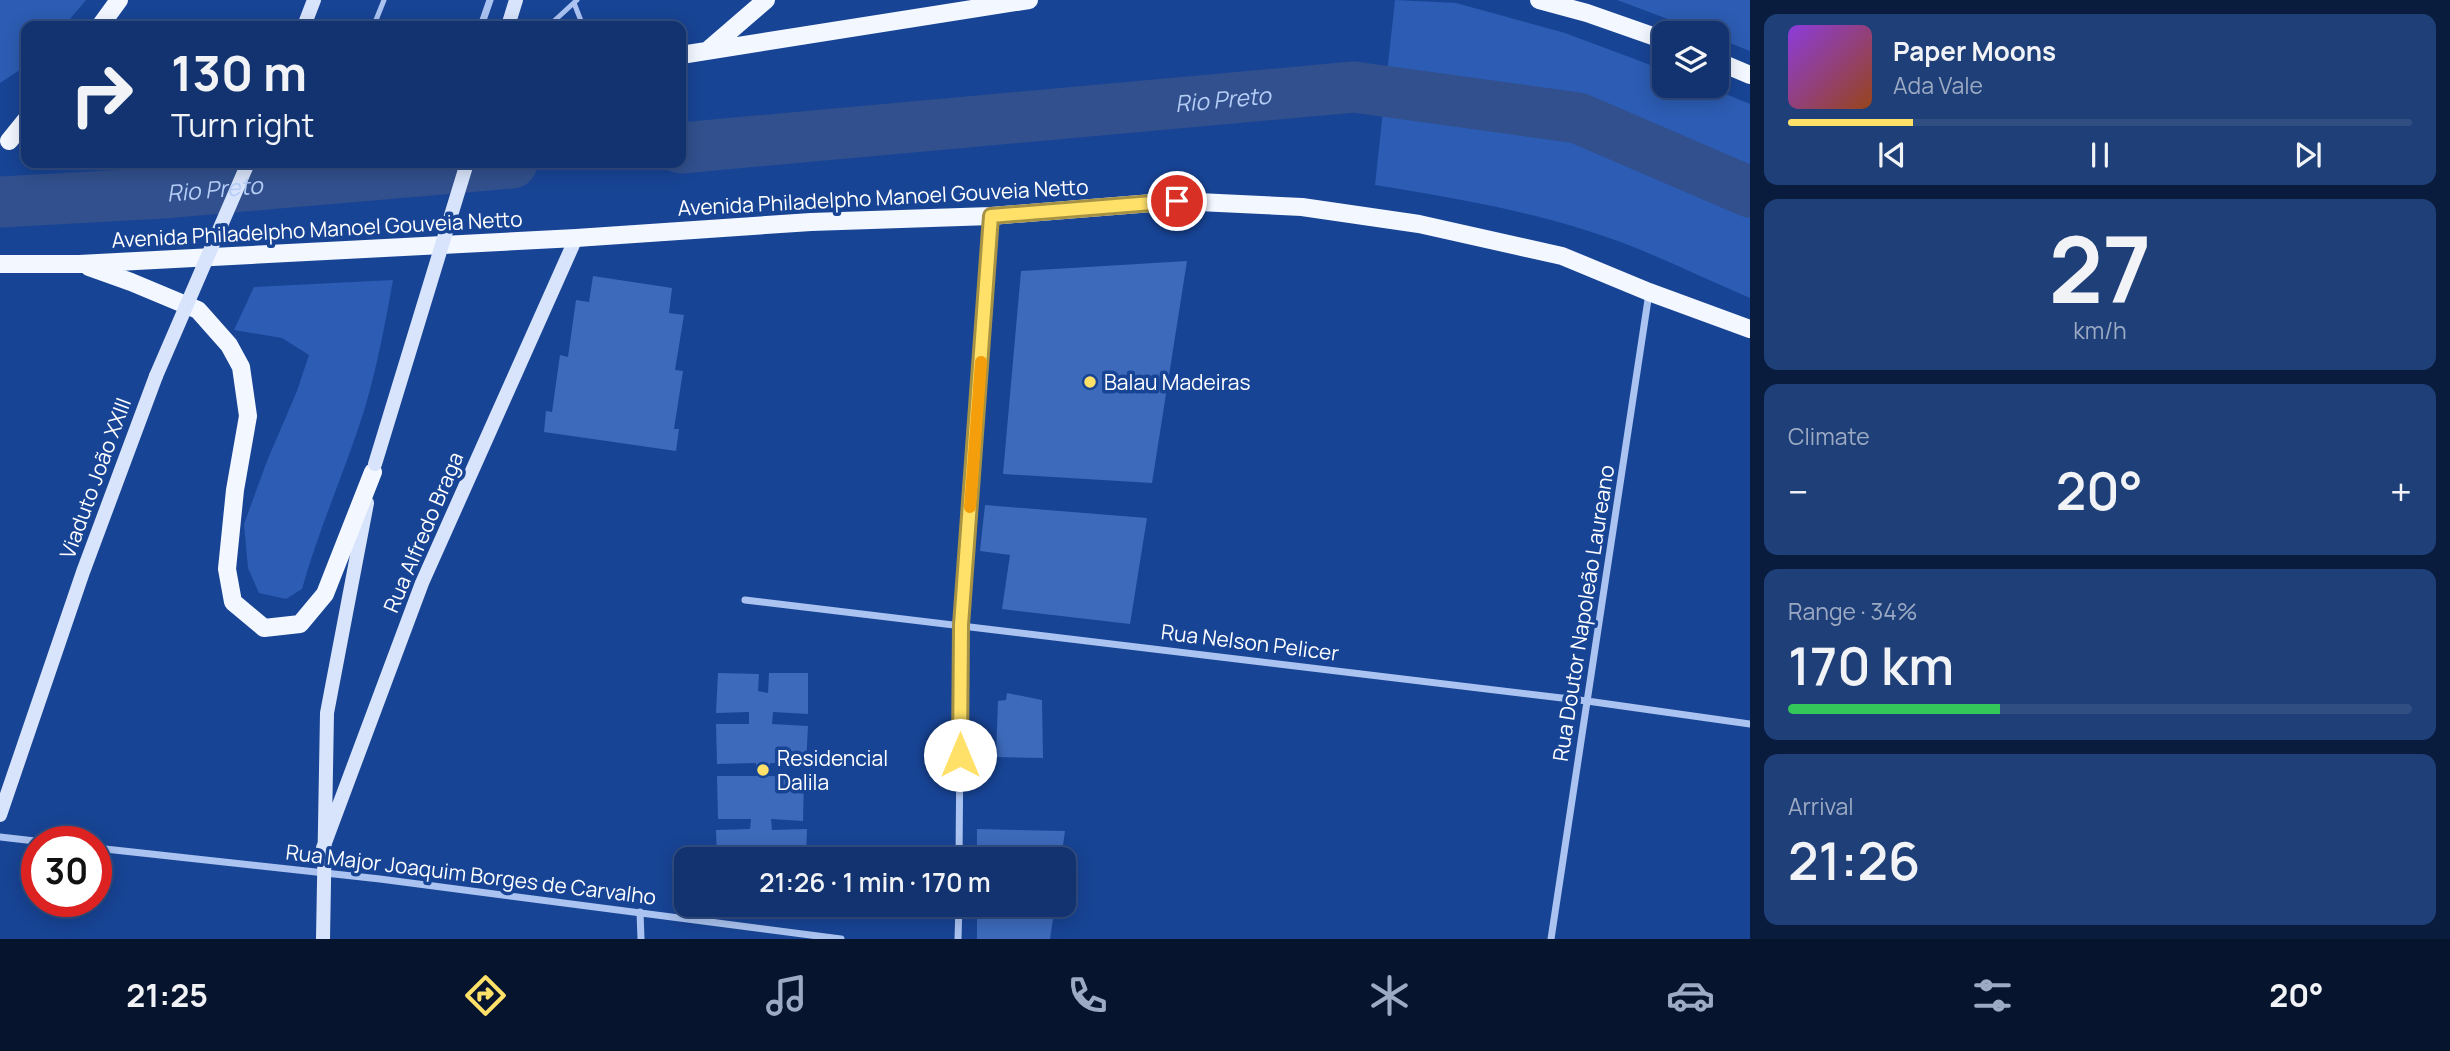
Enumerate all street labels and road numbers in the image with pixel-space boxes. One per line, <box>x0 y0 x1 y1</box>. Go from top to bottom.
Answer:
street label: Avenida Philadelpho Manoel Gouveia Netto <box>677 172 1089 222</box>
street label: Avenida Philadelpho Manoel Gouveia Netto <box>111 204 523 254</box>
street label: Viaduto João XXIII <box>53 394 137 562</box>
street label: Rua Alfredo Braga <box>377 447 469 617</box>
street label: Rua Doutor Napoleão Laureano <box>1546 463 1620 763</box>
street label: Rua Nelson Pelicer <box>1159 617 1341 667</box>
street label: Rua Major Joaquim Borges de Carvalho <box>284 837 658 911</box>

